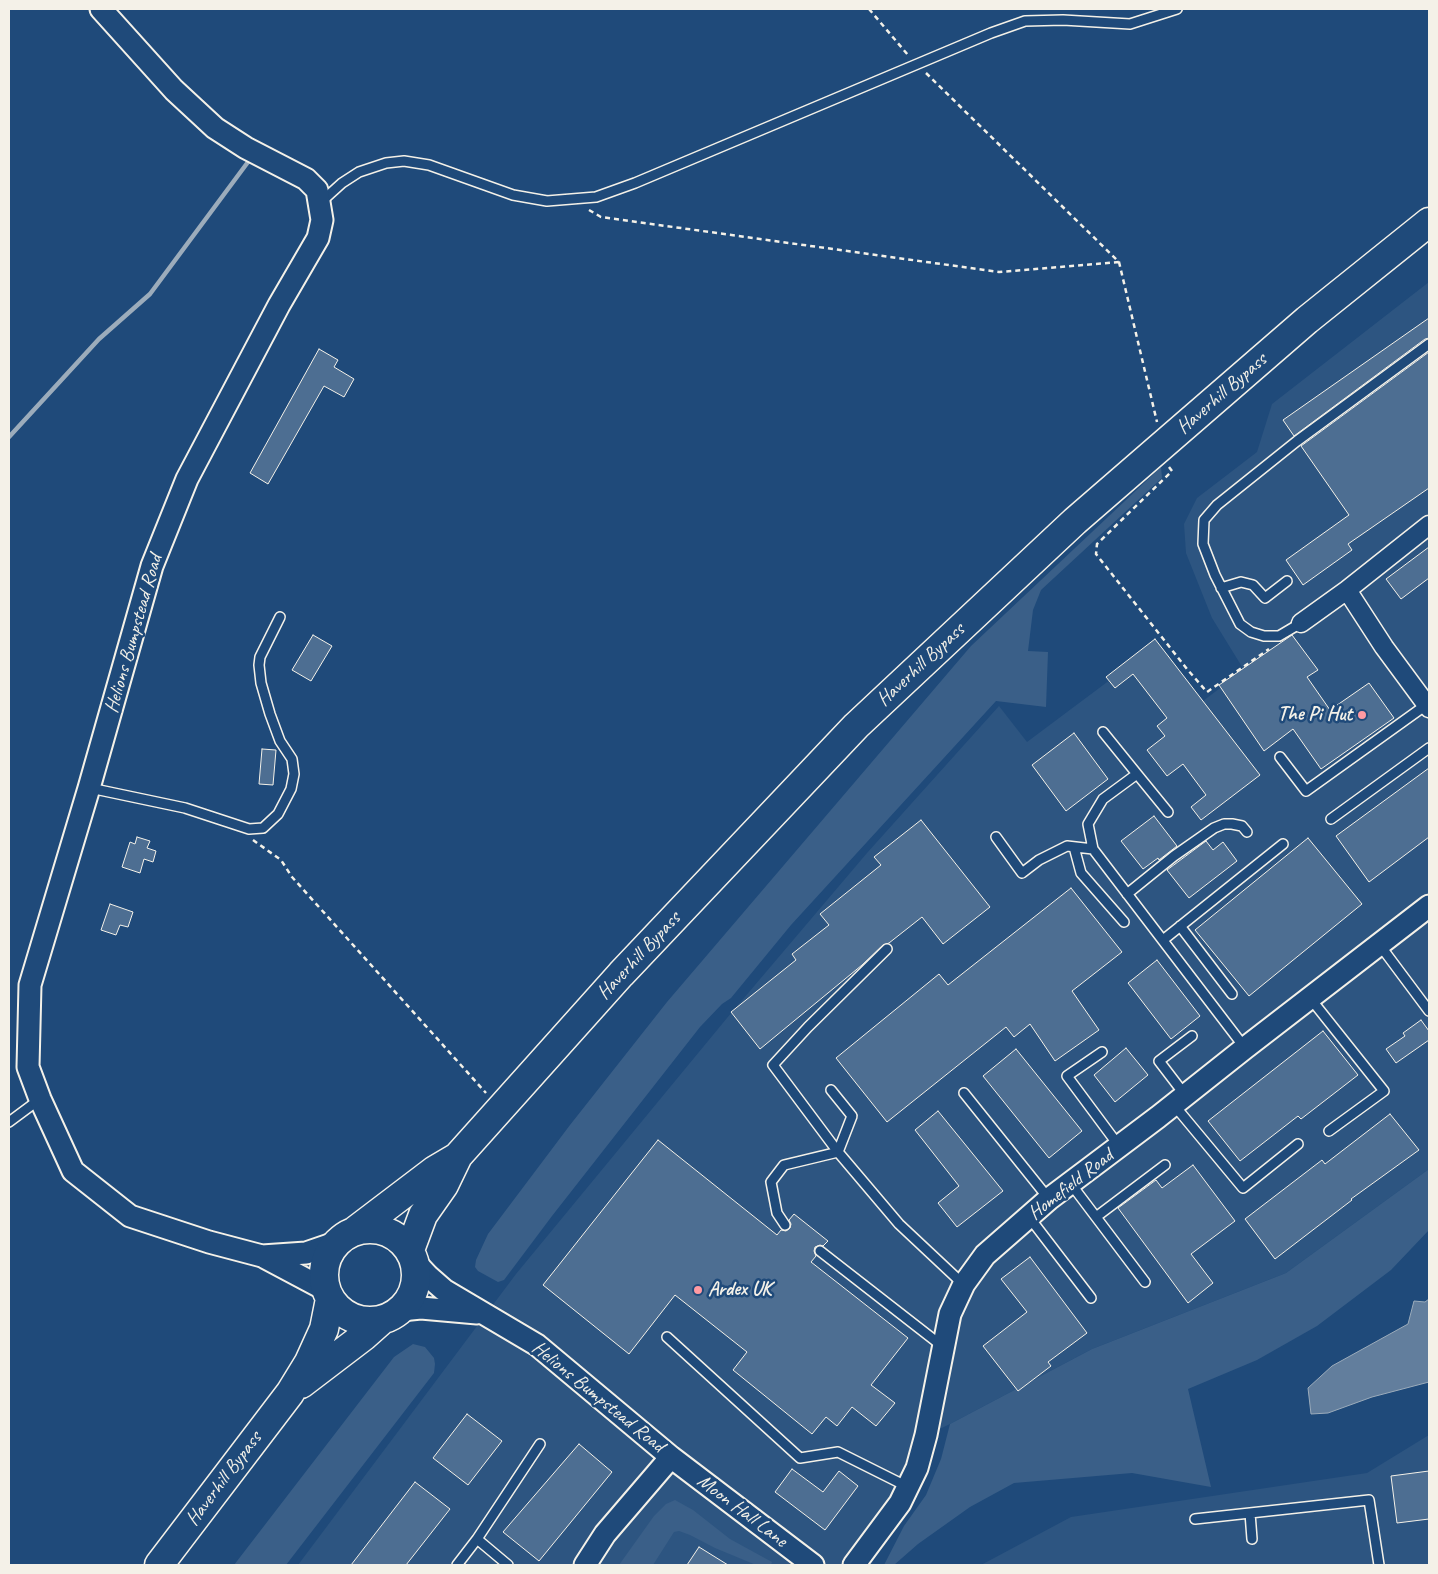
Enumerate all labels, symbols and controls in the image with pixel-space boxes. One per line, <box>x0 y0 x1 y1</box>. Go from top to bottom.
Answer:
street label: Haverhill Bypass <box>1172 348 1272 440</box>
street label: Helions Bumpstead Road <box>100 552 168 716</box>
street label: Haverhill Bypass <box>872 618 970 712</box>
place label: The Pi Hut <box>1278 703 1352 727</box>
marker: The Pi Hut <box>1356 709 1368 721</box>
street label: Haverhill Bypass <box>592 907 686 1005</box>
street label: Homefield Road <box>1024 1144 1118 1226</box>
place label: Ardex UK <box>708 1278 771 1302</box>
marker: Ardex UK <box>692 1284 704 1296</box>
street label: Helions Bumpstead Road <box>527 1336 669 1458</box>
street label: Haverhill Bypass <box>181 1427 267 1531</box>
street label: Moon Hall Lane <box>692 1469 792 1553</box>

